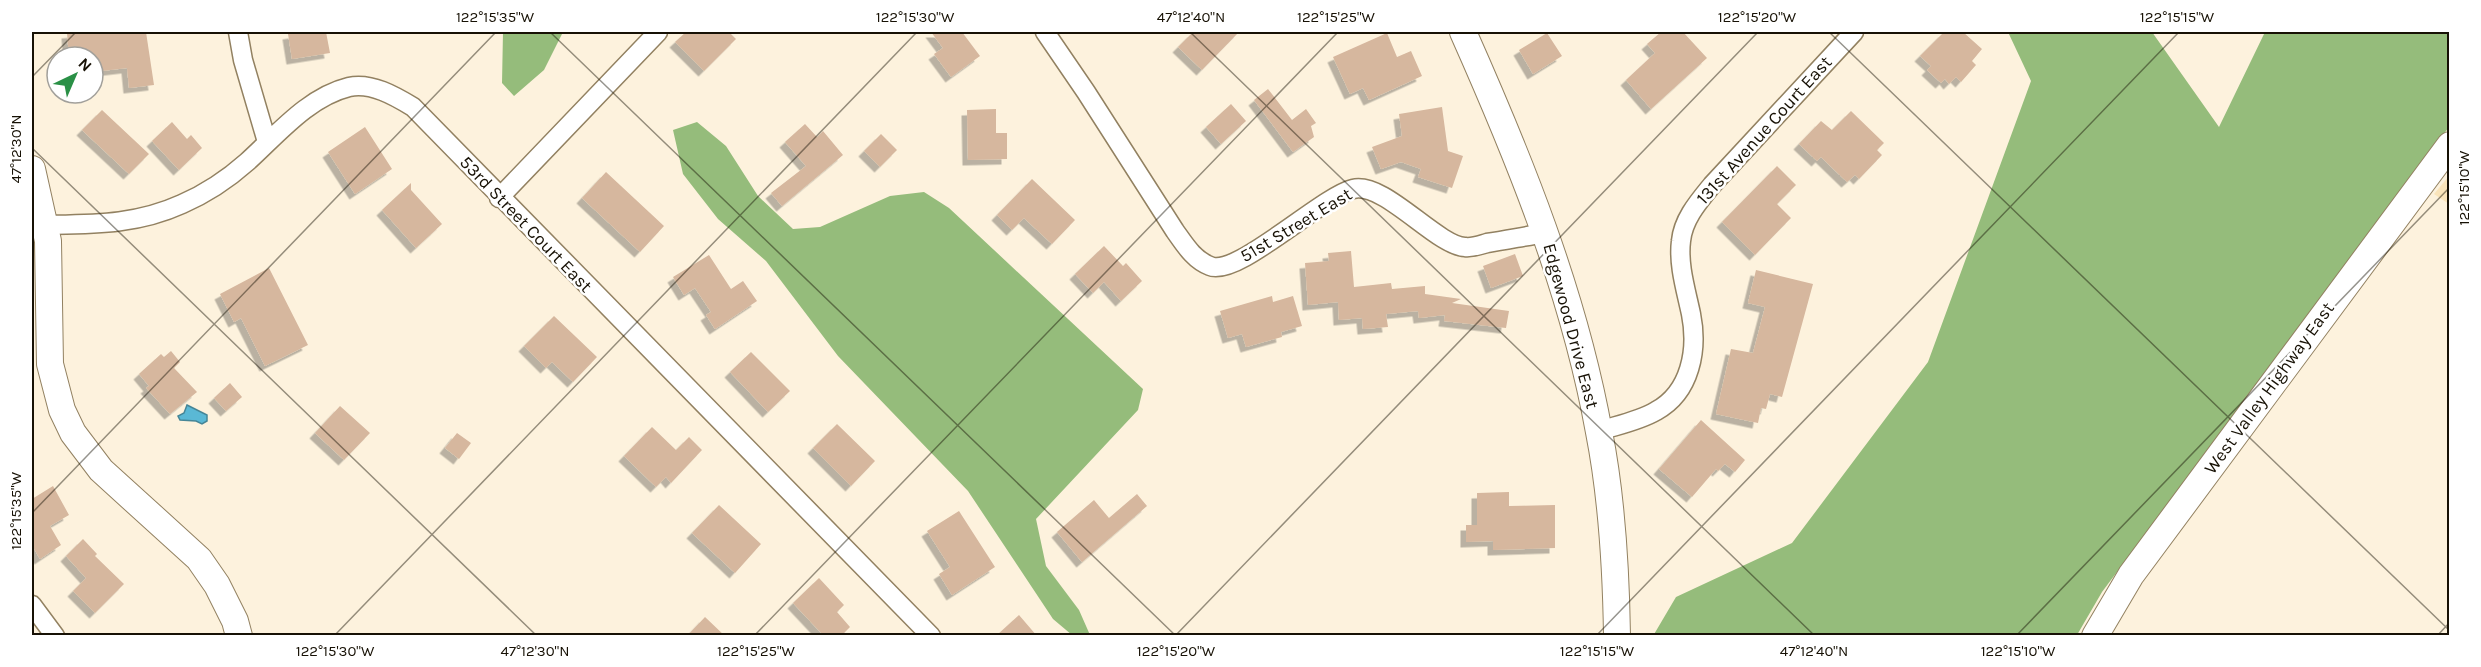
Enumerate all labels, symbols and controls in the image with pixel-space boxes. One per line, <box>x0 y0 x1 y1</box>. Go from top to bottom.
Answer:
text: 122°15'35"W <box>456 8 535 26</box>
text: 122°15'30"W <box>876 8 955 26</box>
text: 47°12'40"N <box>1157 8 1225 26</box>
text: 122°15'25"W <box>1297 8 1376 26</box>
text: 122°15'20"W <box>1718 8 1797 26</box>
text: 122°15'15"W <box>2140 8 2215 26</box>
north arrow <box>45 45 105 105</box>
street label: 131st Avenue Court East <box>1692 51 1837 209</box>
text: N <box>74 54 96 75</box>
text: 47°12'30"N <box>7 115 25 183</box>
text: 122°15'10"W <box>2455 150 2473 225</box>
street label: 53rd Street Court East <box>455 151 597 297</box>
street label: 51st Street East <box>1236 183 1356 267</box>
street label: Edgewood Drive East <box>1538 241 1604 411</box>
street label: West Valley Highway East <box>2199 298 2339 478</box>
text: 122°15'35"W <box>7 471 25 550</box>
text: 122°15'30"W <box>296 642 375 660</box>
text: 47°12'30"N <box>501 642 569 660</box>
text: 122°15'25"W <box>717 642 796 660</box>
text: 122°15'20"W <box>1137 642 1216 660</box>
text: 122°15'15"W <box>1560 642 1635 660</box>
text: 47°12'40"N <box>1780 642 1848 660</box>
text: 122°15'10"W <box>1981 642 2056 660</box>

